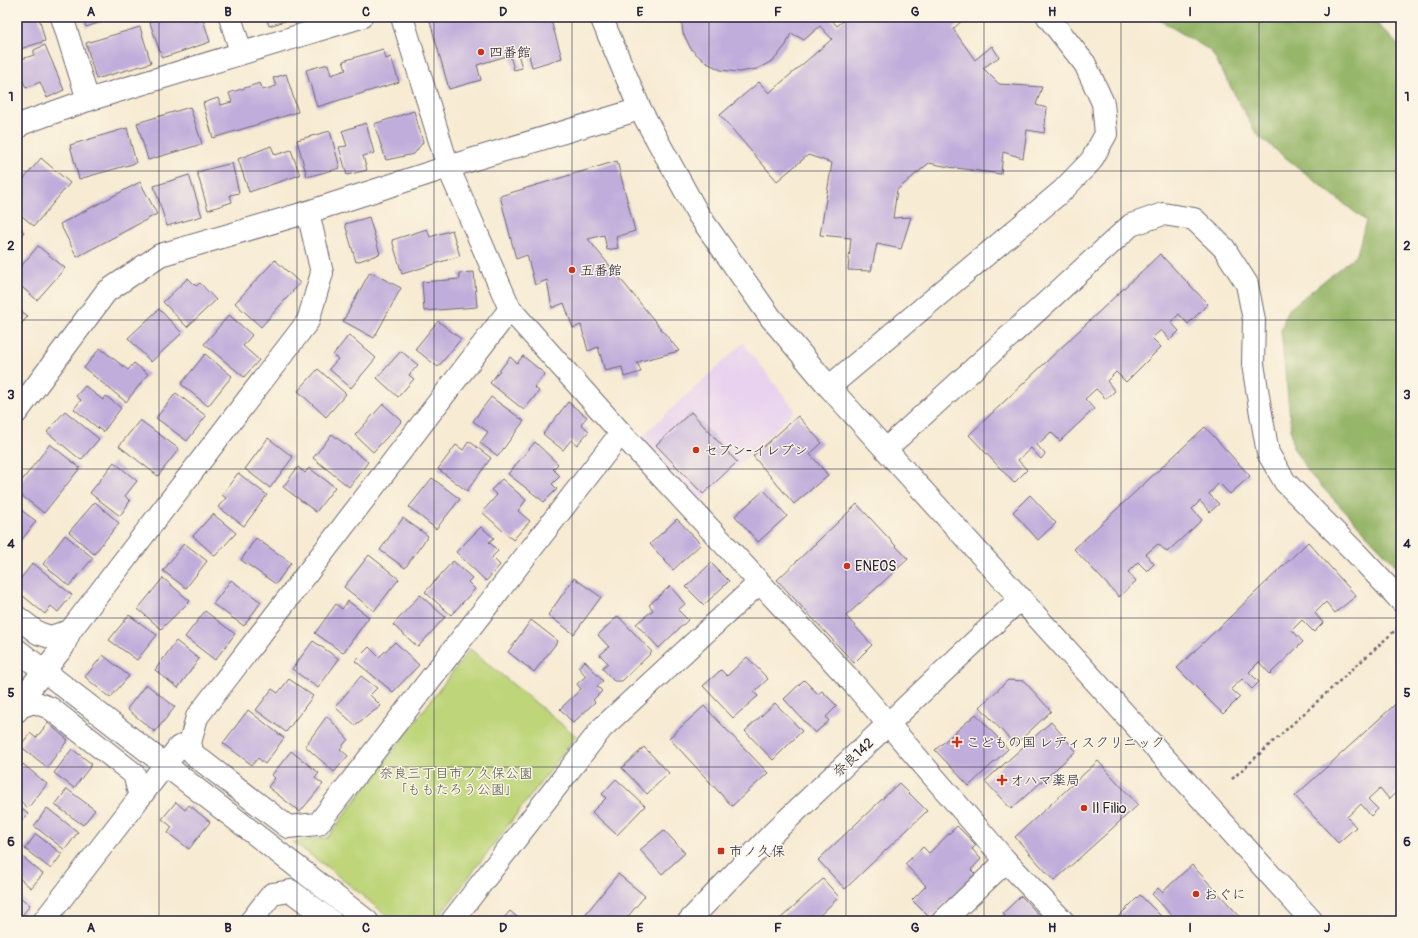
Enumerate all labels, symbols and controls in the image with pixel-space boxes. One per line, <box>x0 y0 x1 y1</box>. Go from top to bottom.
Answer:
text: A <box>87 4 96 20</box>
text: B <box>224 4 232 20</box>
text: C <box>362 4 370 20</box>
text: D <box>499 4 507 20</box>
text: E <box>637 4 644 20</box>
text: F <box>774 4 782 20</box>
text: G <box>911 4 920 20</box>
text: H <box>1048 4 1056 20</box>
text: I <box>1188 4 1192 20</box>
text: J <box>1324 4 1330 20</box>
place label: 四番館 <box>489 44 531 61</box>
marker: 四番館 <box>476 47 486 57</box>
text: 1 <box>8 89 14 105</box>
text: 1 <box>1404 89 1410 105</box>
text: 2 <box>7 238 15 254</box>
text: 2 <box>1403 238 1411 254</box>
place label: 五番館 <box>580 262 622 279</box>
marker: 五番館 <box>567 265 577 275</box>
text: 3 <box>7 387 15 403</box>
text: 3 <box>1403 387 1411 403</box>
place label: セブン-イレブン <box>704 442 808 459</box>
marker: セブン-イレブン <box>691 445 701 455</box>
text: 4 <box>7 536 15 552</box>
text: 4 <box>1403 536 1411 552</box>
place label: ENEOS <box>855 558 896 575</box>
marker: ENEOS <box>842 561 852 571</box>
text: 5 <box>7 685 15 701</box>
text: 5 <box>1403 685 1411 701</box>
street label: 奈良142 <box>829 734 877 780</box>
place label: こどもの国 レディスクリニック <box>966 734 1165 751</box>
marker: こどもの国 レディスクリニック <box>951 736 963 748</box>
park label: 奈良三丁目市ノ久保公園 「ももたろう公園」 <box>379 765 533 798</box>
place label: オハマ薬局 <box>1010 772 1080 789</box>
marker: オハマ薬局 <box>997 775 1007 785</box>
place label: Il Filio <box>1092 800 1127 817</box>
marker: Il Filio <box>1079 803 1089 813</box>
text: 6 <box>7 834 15 850</box>
text: 6 <box>1403 834 1411 850</box>
place label: 市ノ久保 <box>729 843 785 860</box>
marker: 市ノ久保 <box>716 846 726 856</box>
place label: おぐに <box>1204 886 1246 903</box>
marker: おぐに <box>1191 889 1201 899</box>
text: A <box>87 920 96 936</box>
text: B <box>224 920 232 936</box>
text: C <box>362 920 370 936</box>
text: D <box>499 920 507 936</box>
text: E <box>637 920 644 936</box>
text: F <box>774 920 782 936</box>
text: G <box>911 920 920 936</box>
text: H <box>1048 920 1056 936</box>
text: I <box>1188 920 1192 936</box>
text: J <box>1324 920 1330 936</box>

